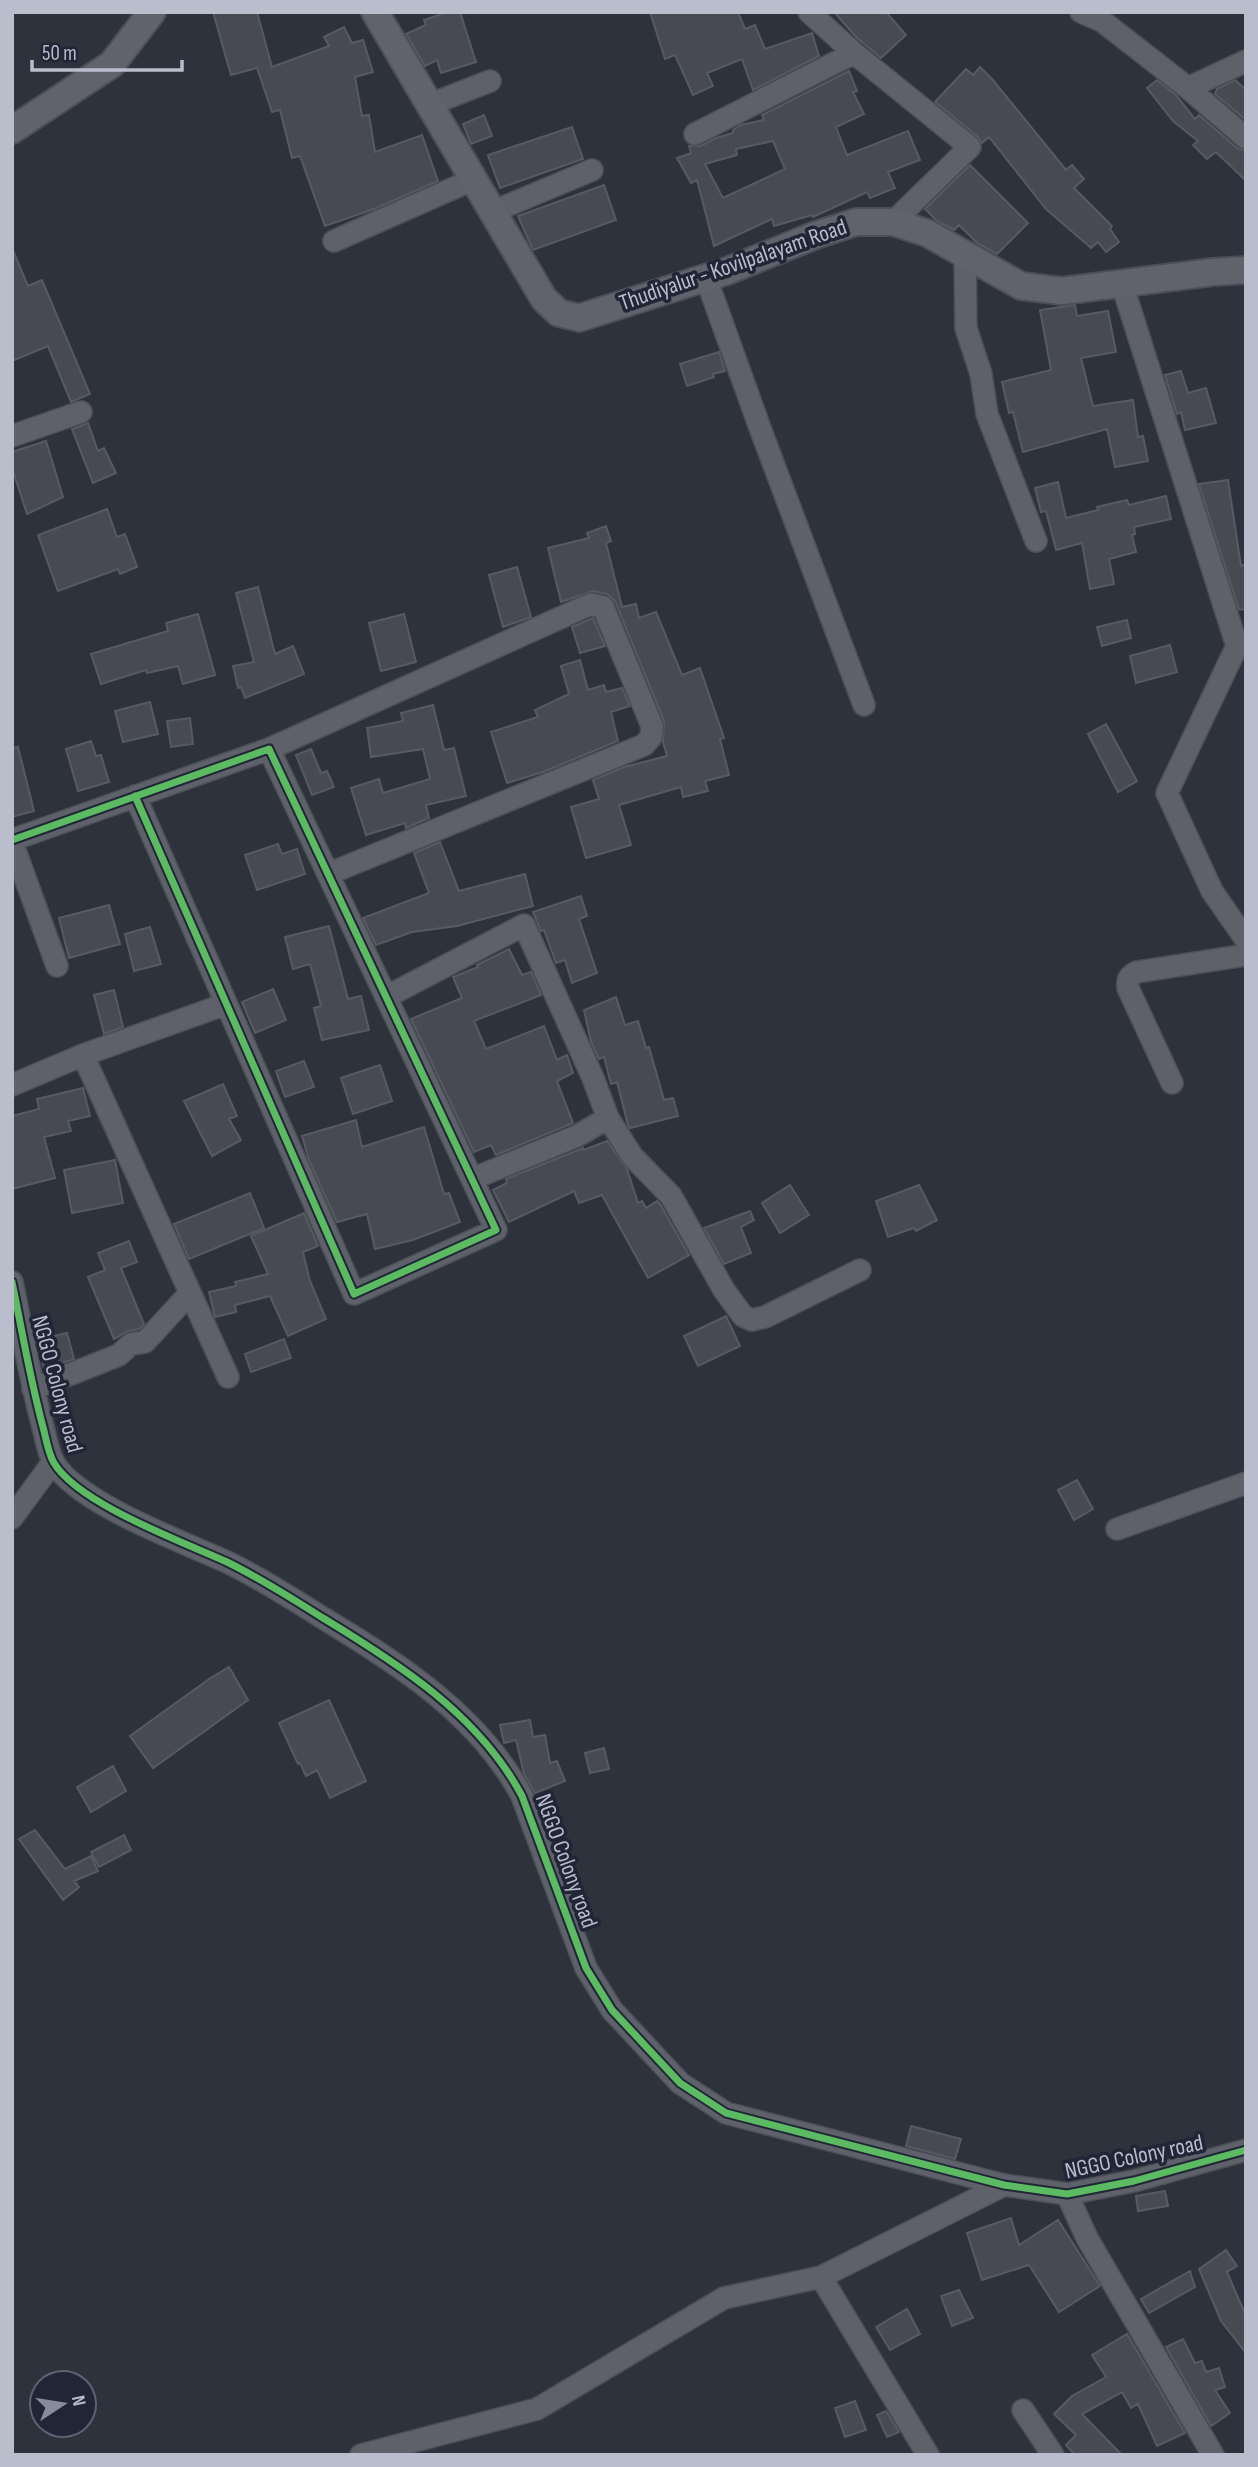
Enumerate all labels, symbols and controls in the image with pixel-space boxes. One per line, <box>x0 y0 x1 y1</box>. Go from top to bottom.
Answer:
scale bar <box>32 28 182 72</box>
text: 50 m <box>42 41 77 66</box>
street label: Thudiyalur - Kovilpalayam Road <box>616 213 850 317</box>
street label: NGGO Colony road <box>25 1312 89 1456</box>
street label: NGGO Colony road <box>529 1790 603 1932</box>
street label: NGGO Colony road <box>1062 2129 1206 2185</box>
north arrow <box>28 2369 98 2439</box>
text: N <box>66 2393 90 2408</box>

